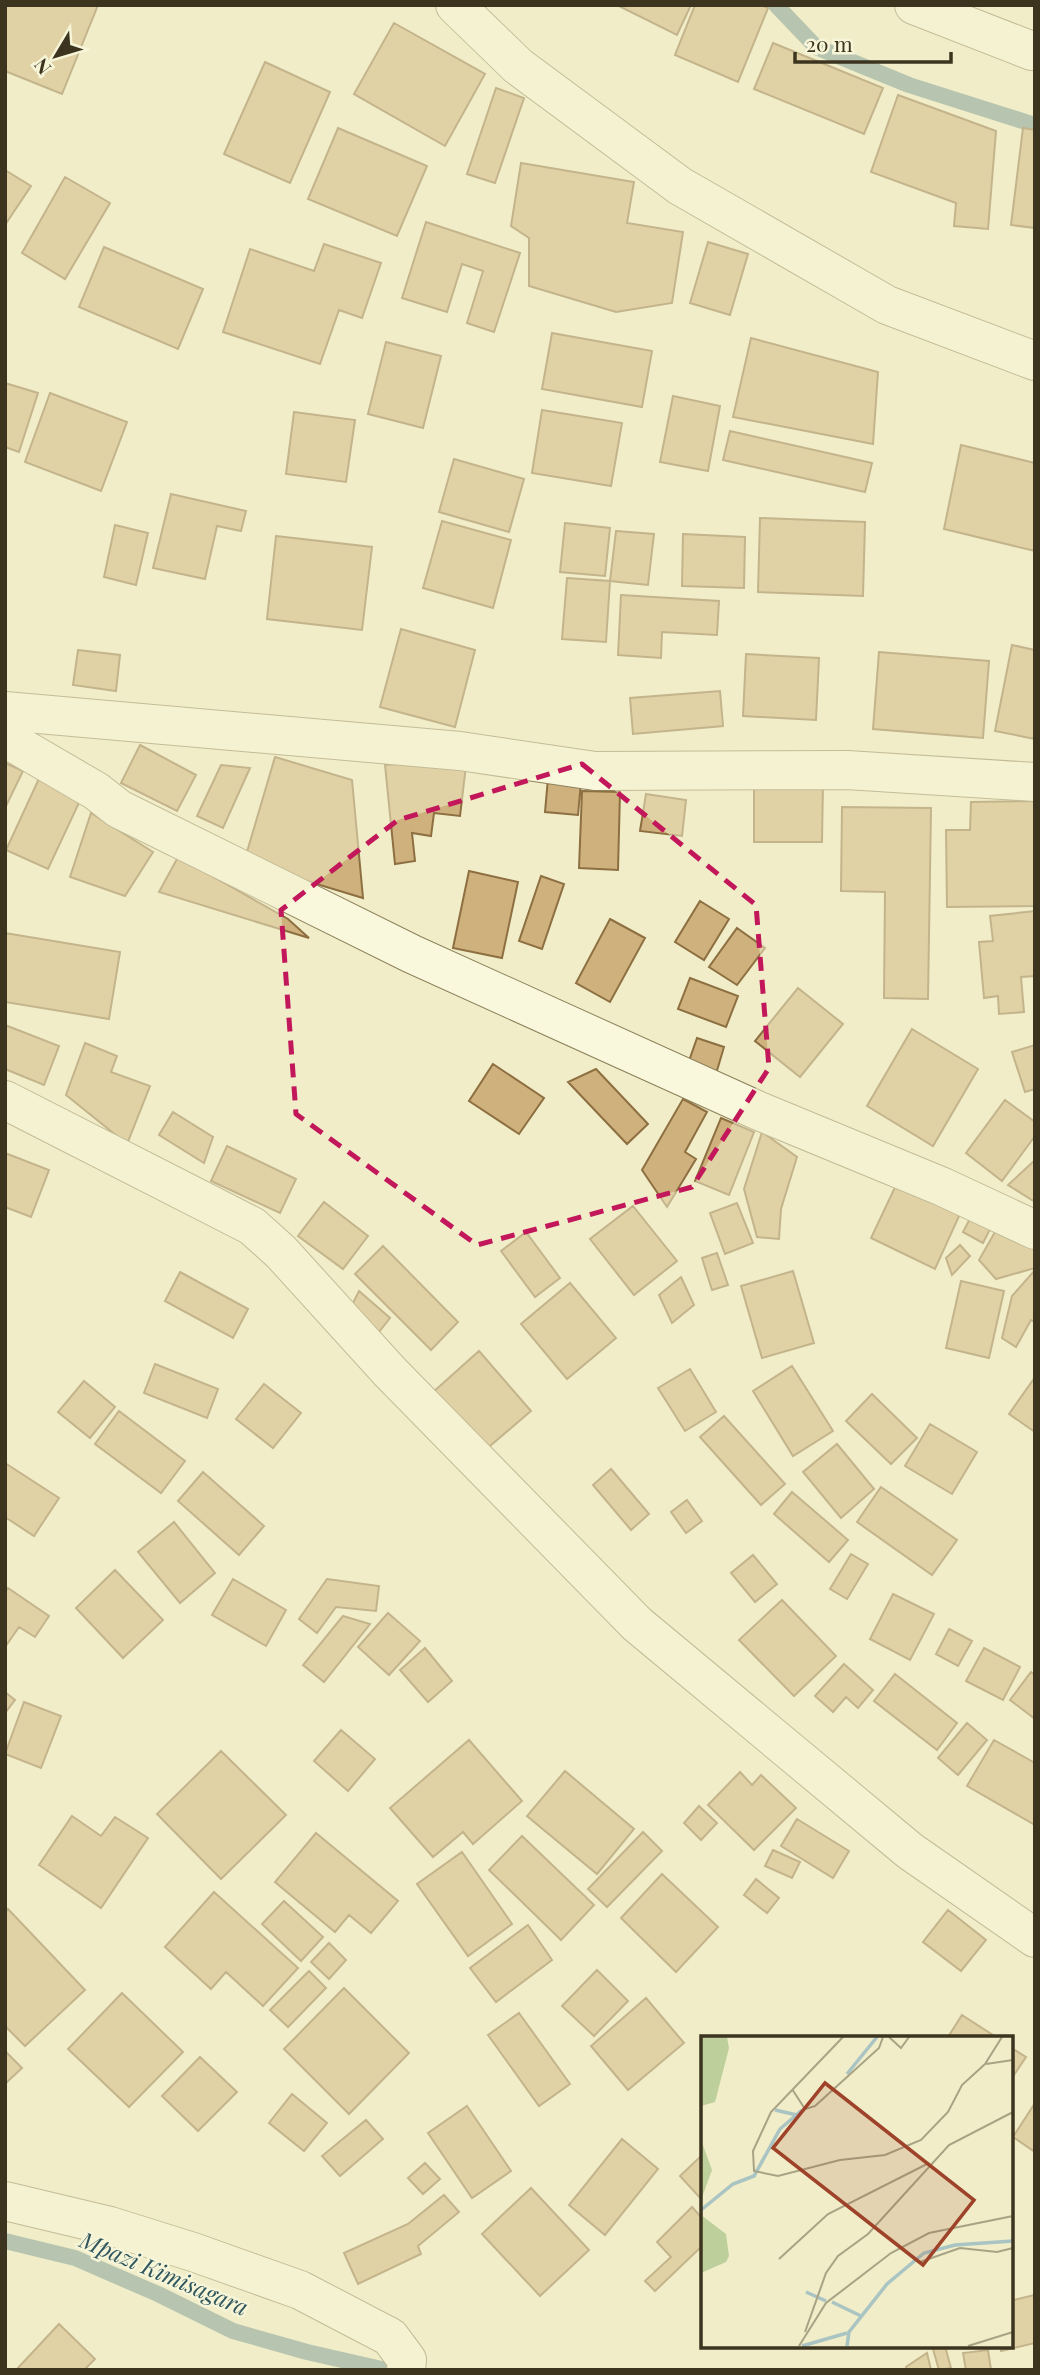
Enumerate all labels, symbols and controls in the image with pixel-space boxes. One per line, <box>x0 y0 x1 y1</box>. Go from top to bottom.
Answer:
north arrow <box>21 21 91 91</box>
scale bar <box>795 21 951 65</box>
text: 20 m <box>806 29 853 57</box>
text: N <box>27 53 56 80</box>
inset map <box>701 2036 1012 2347</box>
water label: Mpazi Kimisagara <box>75 2223 253 2322</box>

